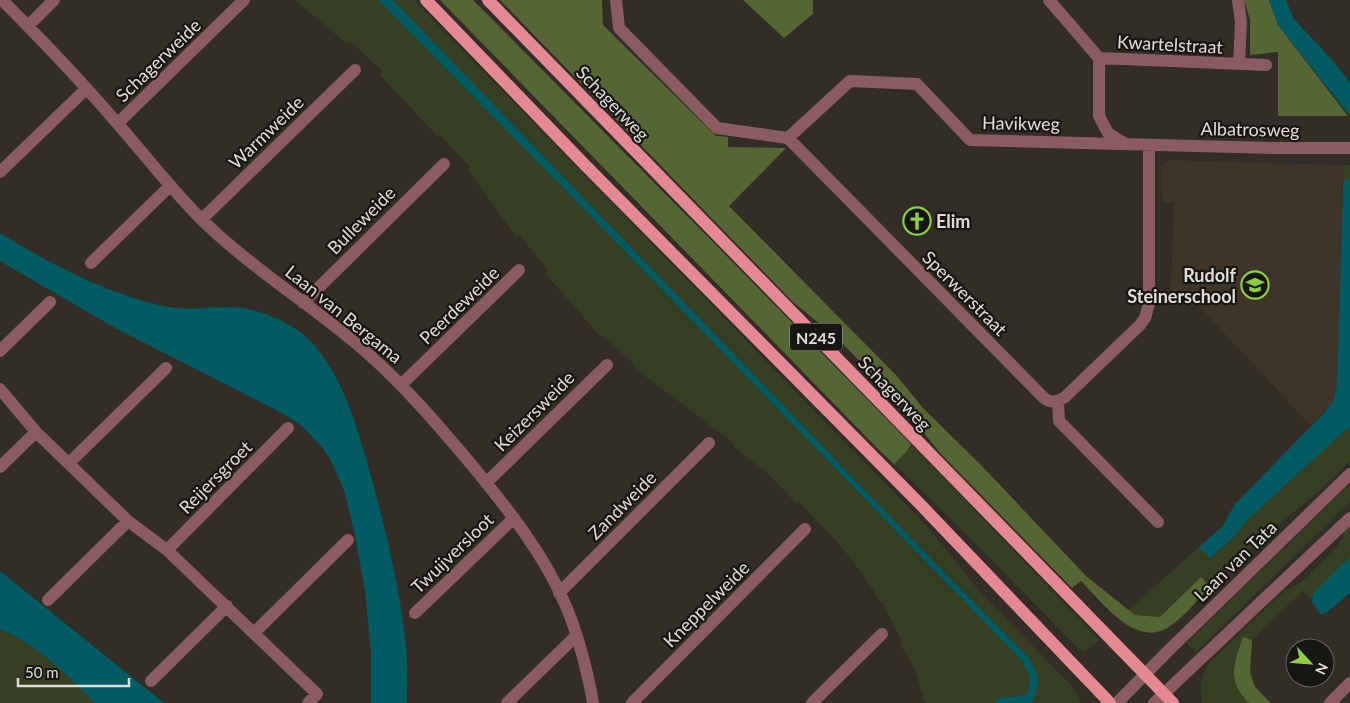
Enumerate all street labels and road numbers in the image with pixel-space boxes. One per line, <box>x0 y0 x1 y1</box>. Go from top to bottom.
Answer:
street label: Schagerweide <box>111 14 205 106</box>
street label: Kwartelstraat <box>1117 30 1224 58</box>
street label: Schagerweg <box>572 61 654 145</box>
street label: Warmweide <box>224 91 308 173</box>
street label: Havikweg <box>982 111 1060 135</box>
street label: Albatrosweg <box>1200 117 1300 141</box>
street label: Bulleweide <box>323 182 399 258</box>
street label: Sperwerstraat <box>918 246 1012 340</box>
street label: Laan van Bergama <box>281 260 407 368</box>
street label: Peerdeweide <box>415 261 503 349</box>
road number: N245 <box>790 324 842 351</box>
street label: Schagerweg <box>854 351 936 435</box>
street label: Keizersweide <box>489 366 579 456</box>
street label: Reijersgroet <box>174 436 256 518</box>
street label: Zandweide <box>583 466 661 544</box>
street label: Twuijversloot <box>406 508 498 598</box>
street label: Laan van Tata <box>1189 516 1281 606</box>
street label: Kneppelweide <box>658 556 754 652</box>

